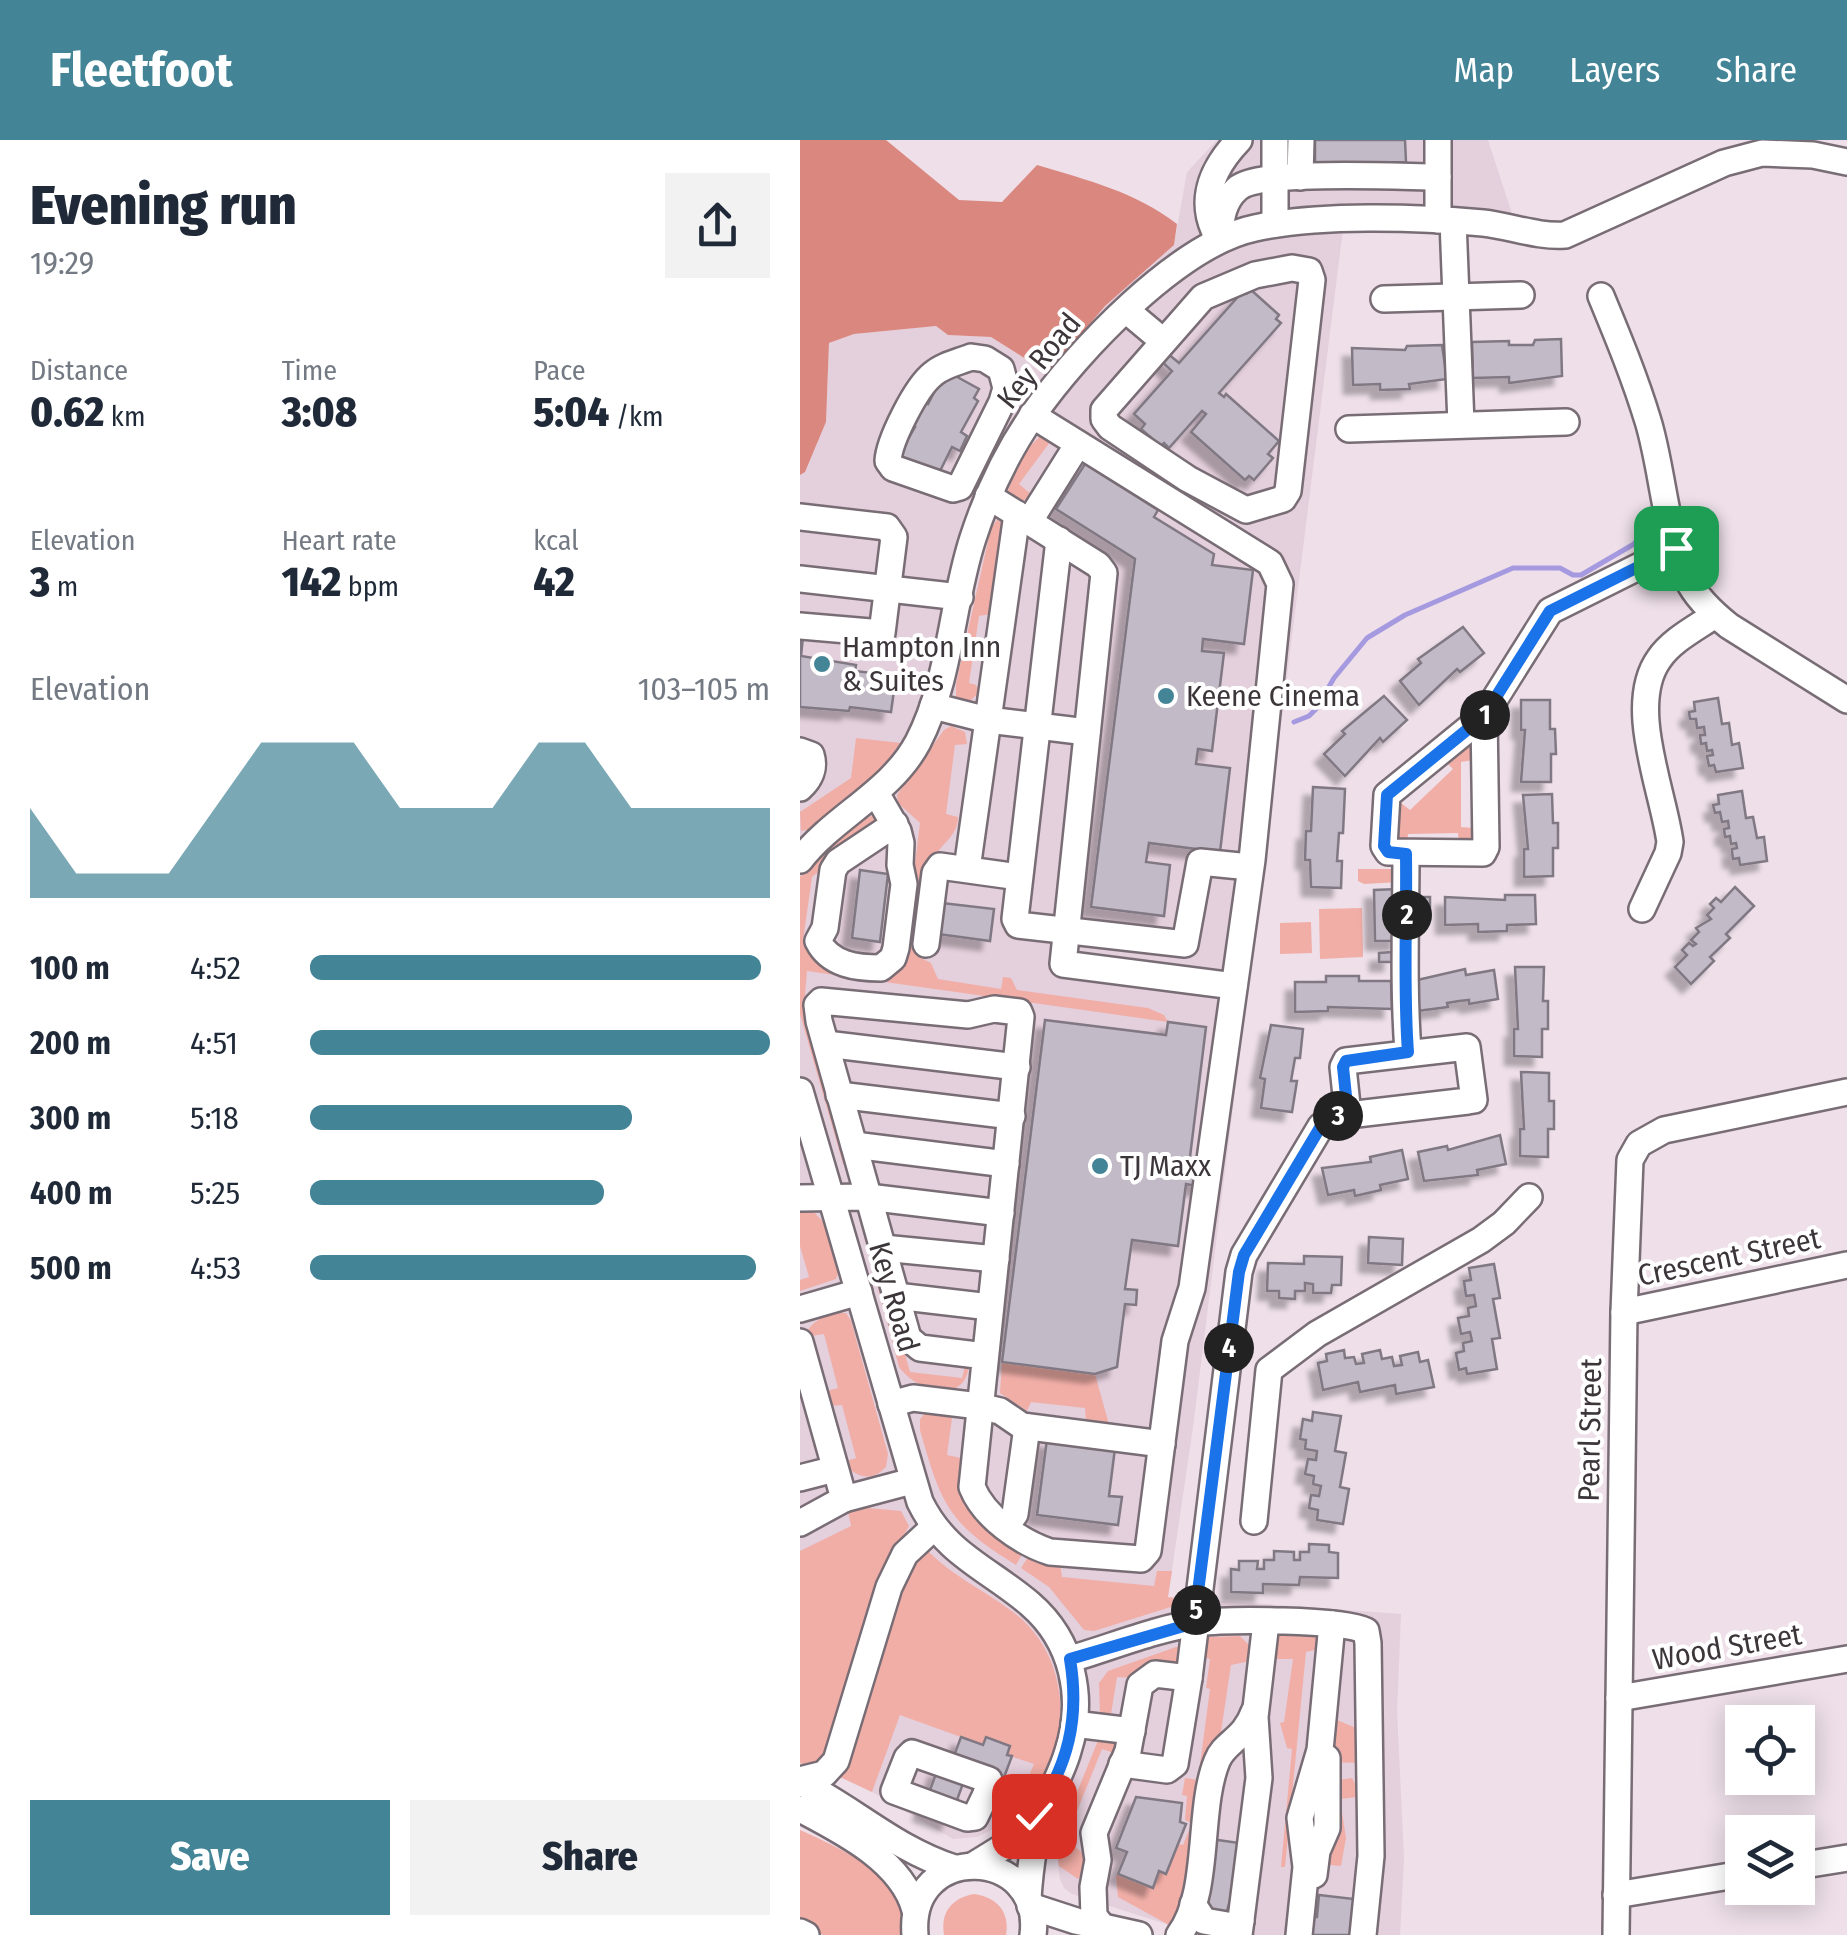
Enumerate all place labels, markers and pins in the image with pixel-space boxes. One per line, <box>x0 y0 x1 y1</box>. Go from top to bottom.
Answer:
pin <box>1634 506 1719 591</box>
place label: Hampton Inn & Suites <box>842 629 1001 699</box>
marker: Hampton Inn & Suites <box>811 653 833 675</box>
place label: Keene Cinema <box>1186 678 1360 714</box>
marker: Keene Cinema <box>1155 685 1177 707</box>
pin: 1 <box>1460 690 1510 740</box>
pin: 2 <box>1382 890 1432 940</box>
pin: 3 <box>1313 1091 1363 1141</box>
place label: TJ Maxx <box>1120 1148 1212 1184</box>
marker: TJ Maxx <box>1089 1155 1111 1177</box>
pin: 4 <box>1204 1323 1254 1373</box>
pin: 5 <box>1171 1585 1221 1635</box>
pin <box>992 1774 1077 1859</box>

